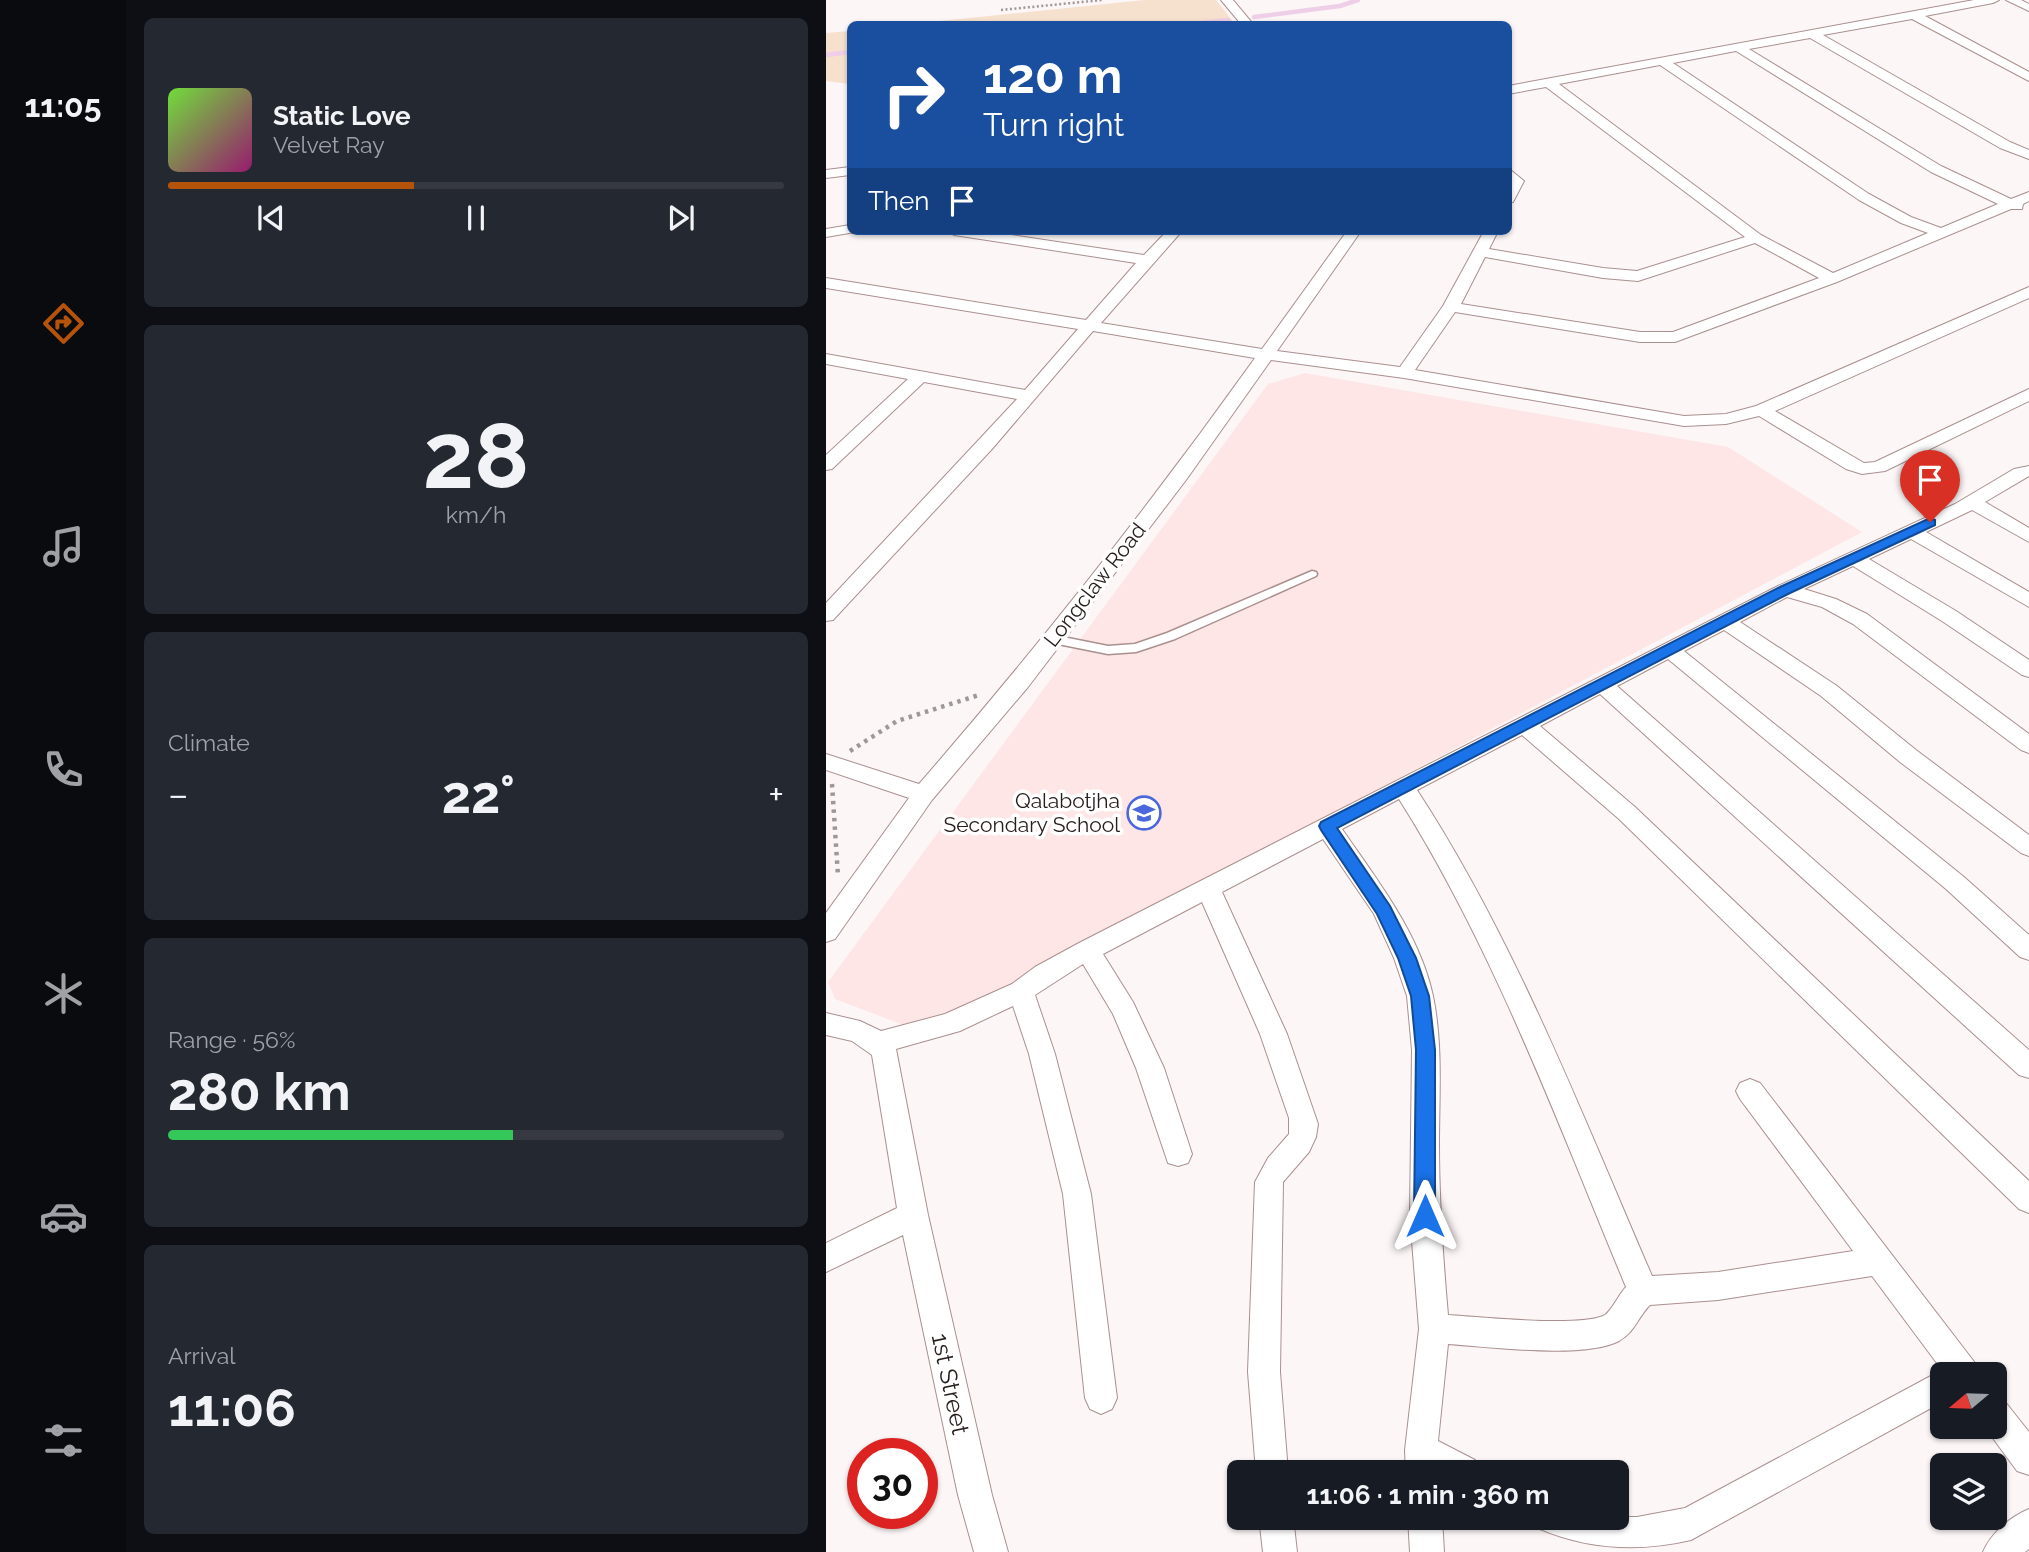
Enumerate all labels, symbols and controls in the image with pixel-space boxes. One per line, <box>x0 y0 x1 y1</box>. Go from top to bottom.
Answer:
text: 120 m <box>983 47 1122 104</box>
icon: right <box>868 49 959 140</box>
text: 11:05 <box>25 87 101 124</box>
text: Static Love <box>273 101 411 131</box>
text: Turn right <box>983 106 1124 143</box>
text: Velvet Ray <box>273 131 385 158</box>
icon: arrive <box>943 182 981 220</box>
text: Then <box>868 186 929 216</box>
icon: previous <box>252 199 290 237</box>
icon: pause <box>457 199 495 237</box>
icon: next <box>662 199 700 237</box>
icon: directions <box>39 299 88 348</box>
text: 28 <box>423 402 529 509</box>
pin <box>1900 450 1960 522</box>
icon: arrive <box>1911 461 1949 499</box>
text: km/h <box>446 501 506 528</box>
street label: Longclaw Road <box>1038 518 1151 652</box>
icon: music <box>39 522 88 571</box>
text: Climate <box>168 729 250 756</box>
icon: phone <box>39 745 88 794</box>
text: 22° <box>442 764 515 825</box>
text: − <box>168 772 188 817</box>
text: + <box>768 772 784 817</box>
place label: Qalabotjha Secondary School <box>943 788 1120 837</box>
school or university icon: Qalabotjha Secondary School <box>1125 794 1163 832</box>
icon: climate <box>39 969 88 1018</box>
text: Range · 56% <box>168 1026 295 1053</box>
text: 280 km <box>168 1061 351 1122</box>
position arrow <box>1388 1179 1462 1253</box>
icon: car <box>39 1192 88 1241</box>
street label: 1st Street <box>926 1331 975 1437</box>
text: Arrival <box>168 1342 235 1369</box>
north arrow <box>1930 1362 2007 1438</box>
map controls <box>1930 1362 2007 1530</box>
text: 11:06 <box>168 1377 296 1438</box>
icon: filters <box>39 1416 88 1465</box>
speed limit sign: 30 <box>847 1438 938 1529</box>
button: layers <box>1930 1453 2007 1530</box>
text: 11:06 · 1 min · 360 m <box>1307 1480 1549 1510</box>

